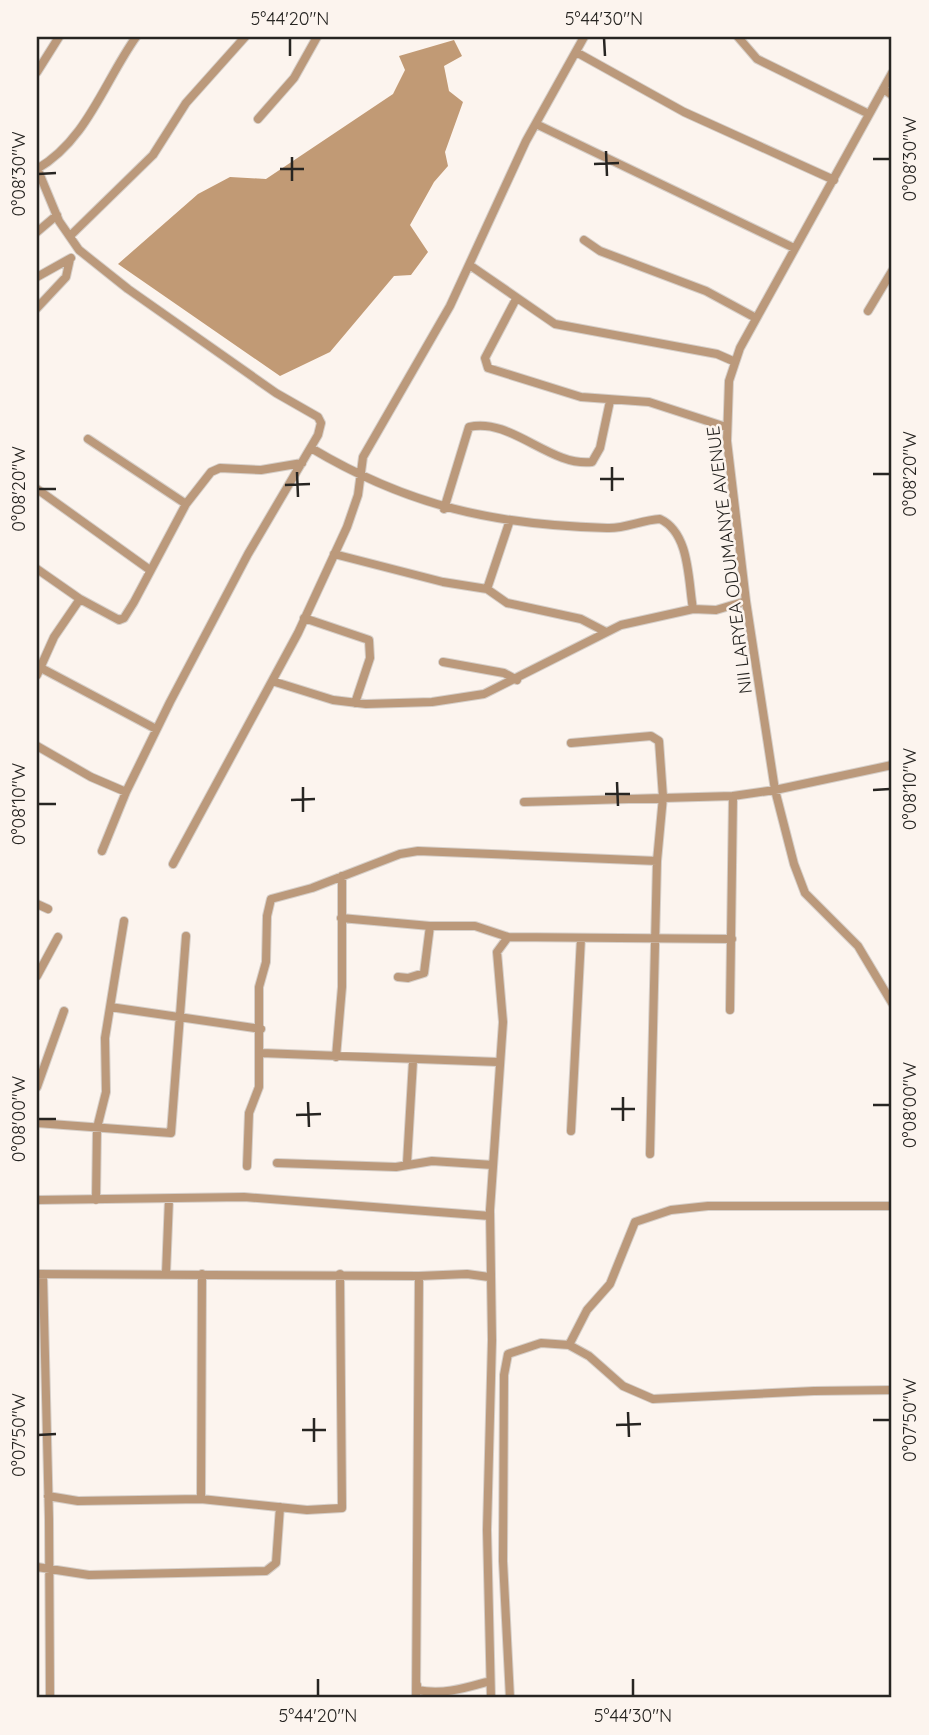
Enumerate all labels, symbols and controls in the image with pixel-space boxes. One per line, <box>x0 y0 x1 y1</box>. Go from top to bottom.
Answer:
text: 5°44'20"N <box>251 7 329 30</box>
text: 5°44'30"N <box>565 7 643 30</box>
text: 0°08'30"W <box>898 116 921 202</box>
text: 0°08'30"W <box>7 131 30 217</box>
street label: NII LARYEA ODUMANYE AVENUE <box>701 425 757 695</box>
text: 0°08'20"W <box>898 431 921 517</box>
text: 0°08'20"W <box>7 446 30 532</box>
text: 0°08'10"W <box>898 748 921 830</box>
text: 0°08'10"W <box>7 763 30 845</box>
text: 0°08'00"W <box>898 1062 921 1148</box>
text: 0°08'00"W <box>7 1076 30 1162</box>
text: 0°07'50"W <box>898 1378 921 1462</box>
text: 0°07'50"W <box>7 1393 30 1477</box>
text: 5°44'20"N <box>279 1704 357 1727</box>
text: 5°44'30"N <box>594 1704 672 1727</box>

